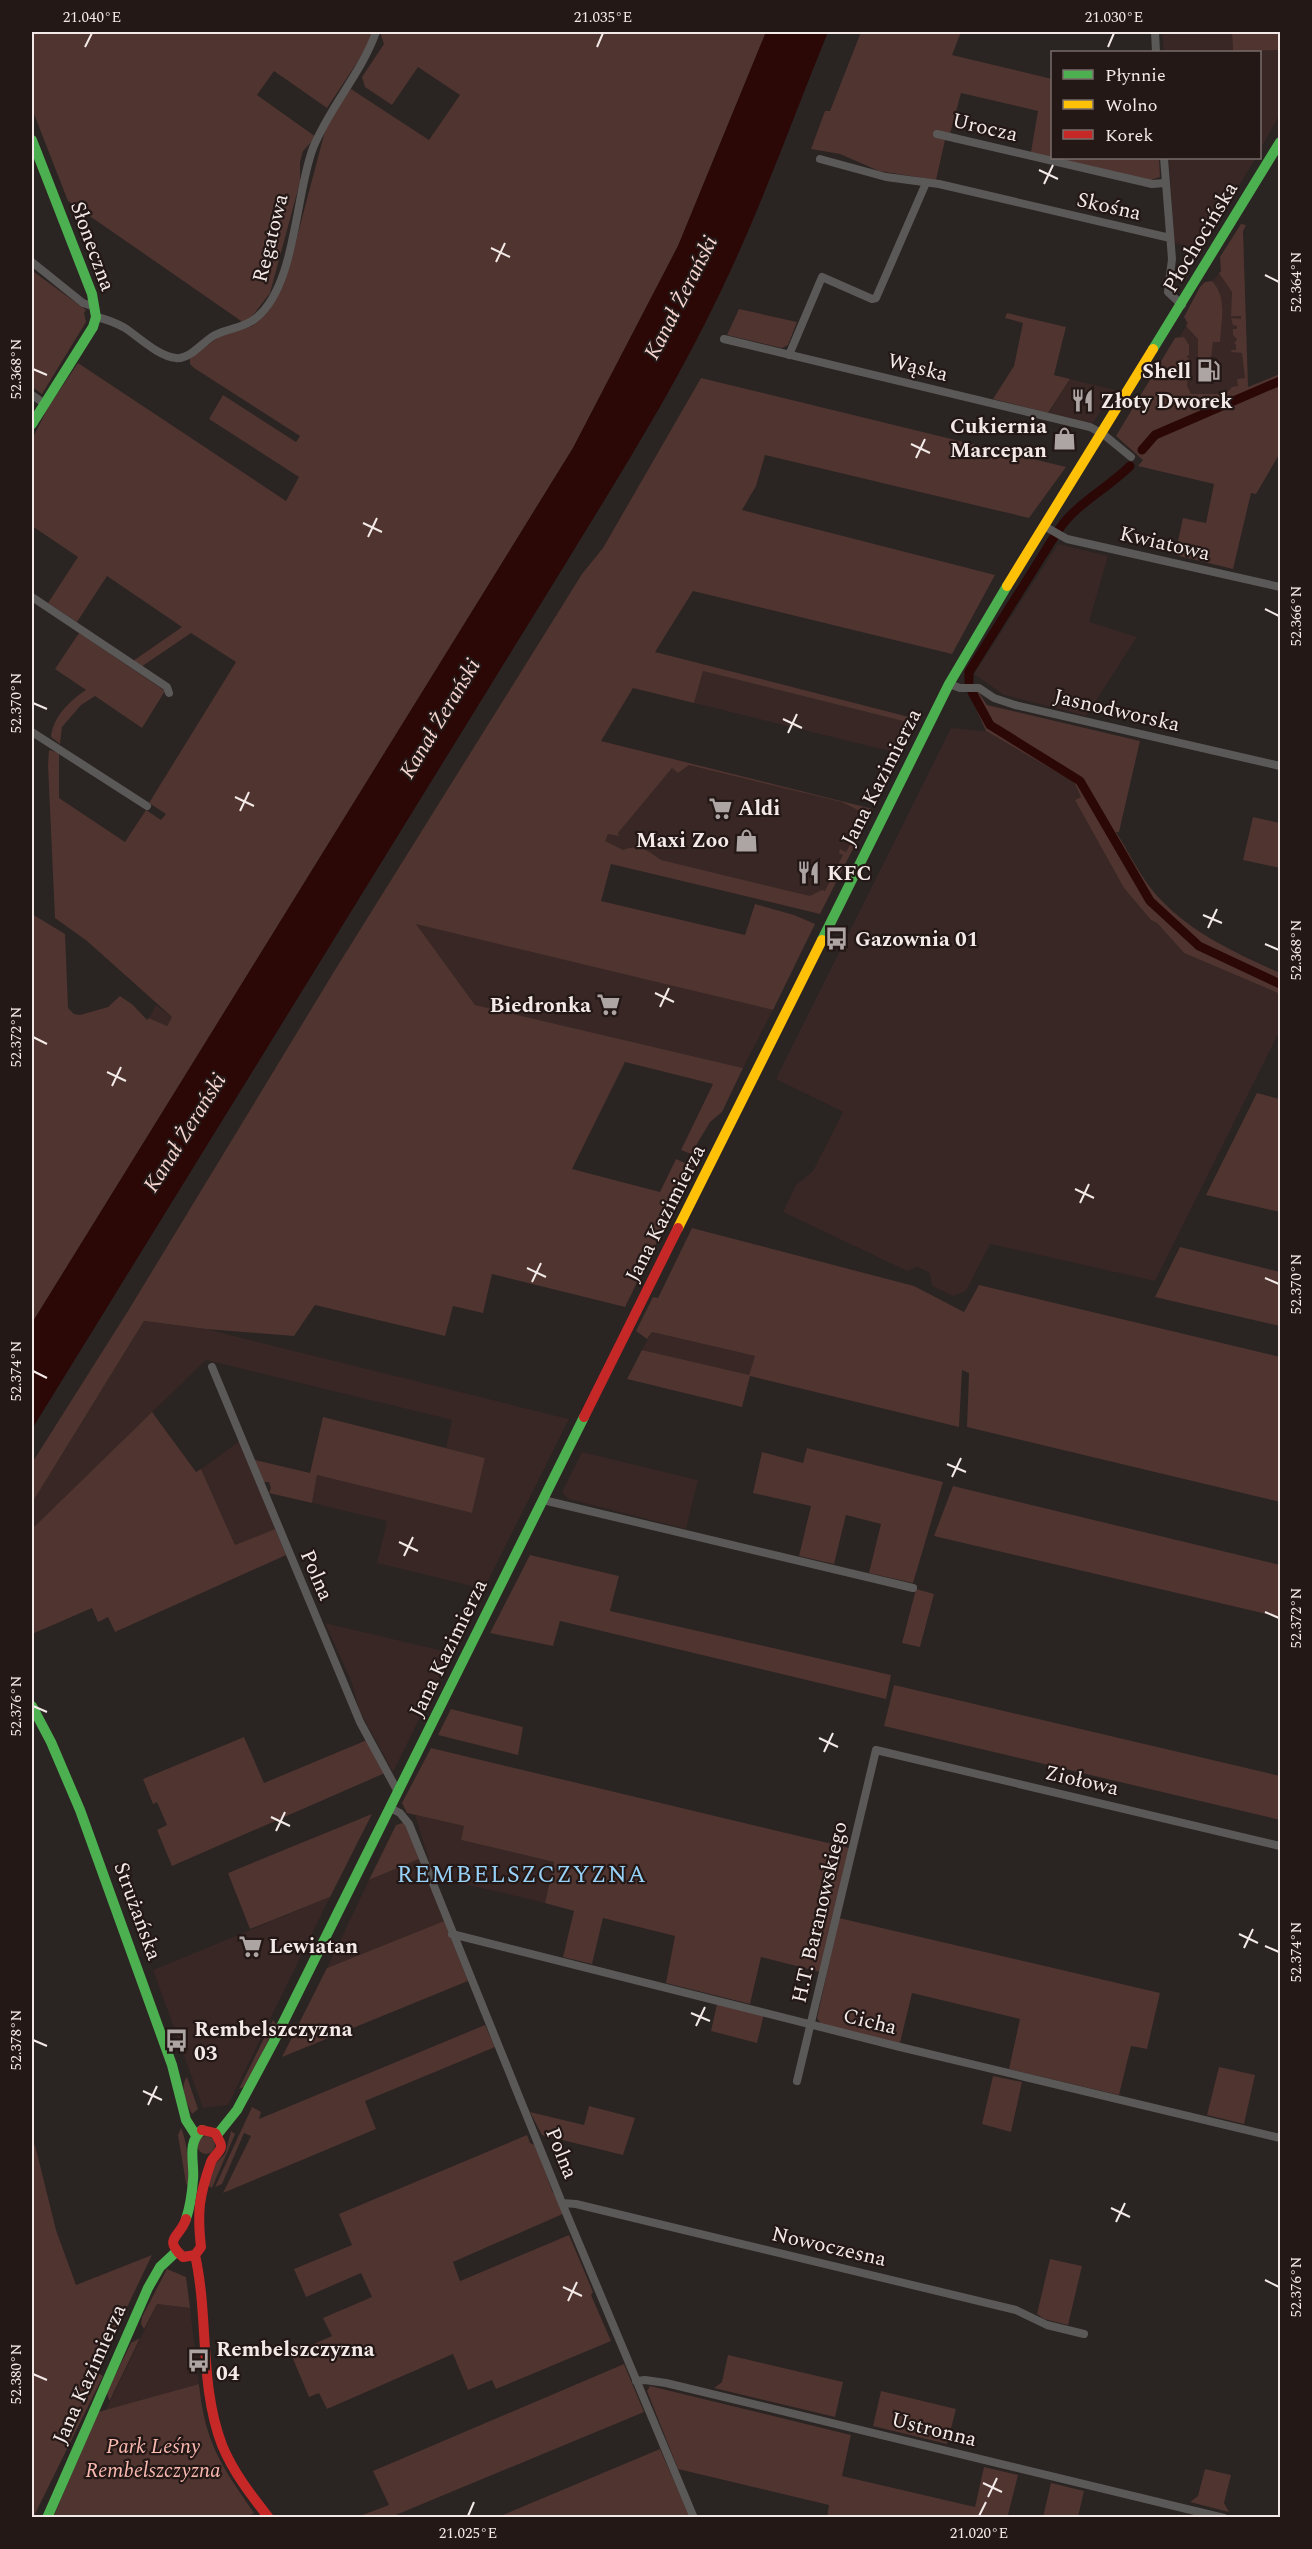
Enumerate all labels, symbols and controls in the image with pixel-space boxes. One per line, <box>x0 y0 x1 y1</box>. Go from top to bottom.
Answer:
text: 21.040°E <box>63 6 121 29</box>
text: 21.035°E <box>574 6 632 29</box>
text: 21.030°E <box>1085 6 1143 29</box>
legend <box>1051 51 1261 159</box>
text: Płynnie <box>1105 62 1166 89</box>
text: Wolno <box>1105 92 1158 119</box>
street label: Urocza <box>949 105 1022 151</box>
text: Korek <box>1105 122 1153 149</box>
street label: Płochocińska <box>1155 175 1247 299</box>
street label: Skośna <box>1073 184 1145 230</box>
street label: Regatowa <box>245 190 298 286</box>
street label: Słoneczna <box>61 197 123 296</box>
water label: Kanał Żerański <box>636 230 727 366</box>
text: 52.364°N <box>1285 252 1308 312</box>
text: 52.368°N <box>5 339 28 399</box>
street label: Wąska <box>884 345 952 391</box>
place label: Shell <box>1142 356 1191 388</box>
fuel station icon: Shell <box>1196 358 1222 384</box>
place label: Złoty Dworek <box>1100 386 1233 418</box>
restaurant icon: Złoty Dworek <box>1069 388 1095 414</box>
place label: Cukiernia Marcepan <box>950 411 1047 467</box>
shop icon: Cukiernia Marcepan <box>1052 425 1078 451</box>
street label: Kwiatowa <box>1116 518 1214 570</box>
text: 52.366°N <box>1285 586 1308 646</box>
water label: Kanał Żerański <box>391 652 489 785</box>
text: 52.370°N <box>5 673 28 733</box>
street label: Jasnodworska <box>1051 681 1184 741</box>
street label: Jana Kazimierza <box>834 703 931 852</box>
place label: Aldi <box>738 793 780 825</box>
supermarket icon: Aldi <box>707 795 733 821</box>
place label: Maxi Zoo <box>636 825 729 857</box>
shop icon: Maxi Zoo <box>734 827 760 853</box>
place label: KFC <box>827 858 871 890</box>
restaurant icon: KFC <box>796 860 822 886</box>
text: 52.368°N <box>1285 920 1308 980</box>
place label: Gazownia 01 <box>855 924 979 956</box>
bus stop icon: Gazownia 01 <box>824 926 850 952</box>
place label: Biedronka <box>490 990 591 1022</box>
supermarket icon: Biedronka <box>596 992 622 1018</box>
text: 52.372°N <box>5 1007 28 1067</box>
water label: Kanał Żerański <box>135 1067 235 1199</box>
street label: Jana Kazimierza <box>618 1139 715 1288</box>
text: 52.370°N <box>1285 1254 1308 1314</box>
text: 52.374°N <box>5 1341 28 1401</box>
street label: Polna <box>291 1545 341 1607</box>
street label: Jana Kazimierza <box>402 1573 497 1723</box>
text: 52.372°N <box>1285 1588 1308 1648</box>
text: 52.376°N <box>5 1676 28 1736</box>
street label: Ziołowa <box>1042 1757 1123 1805</box>
street label: H.T. Baranowskiego <box>784 1818 856 2006</box>
district label: REMBELSZCZYZNA <box>397 1857 647 1893</box>
street label: Strużańska <box>104 1858 170 1966</box>
text: 52.374°N <box>1285 1922 1308 1982</box>
place label: Lewiatan <box>269 1931 358 1963</box>
supermarket icon: Lewiatan <box>238 1933 264 1959</box>
street label: Cicha <box>840 2000 901 2044</box>
text: 52.378°N <box>5 2010 28 2070</box>
place label: Rembelszczyzna 03 <box>194 2014 353 2070</box>
bus stop icon: Rembelszczyzna 03 <box>163 2028 189 2054</box>
street label: Polna <box>536 2123 586 2185</box>
street label: Nowoczesna <box>768 2218 890 2276</box>
text: 52.376°N <box>1285 2257 1308 2317</box>
street label: Jana Kazimierza <box>45 2299 135 2450</box>
place label: Rembelszczyzna 04 <box>216 2334 375 2390</box>
text: 52.380°N <box>5 2344 28 2404</box>
bus stop icon: Rembelszczyzna 04 <box>185 2348 211 2374</box>
street label: Ustronna <box>887 2404 981 2456</box>
park label: Park Leśny Rembelszczyzna <box>85 2431 221 2487</box>
text: 21.025°E <box>439 2522 497 2545</box>
text: 21.020°E <box>950 2522 1008 2545</box>

